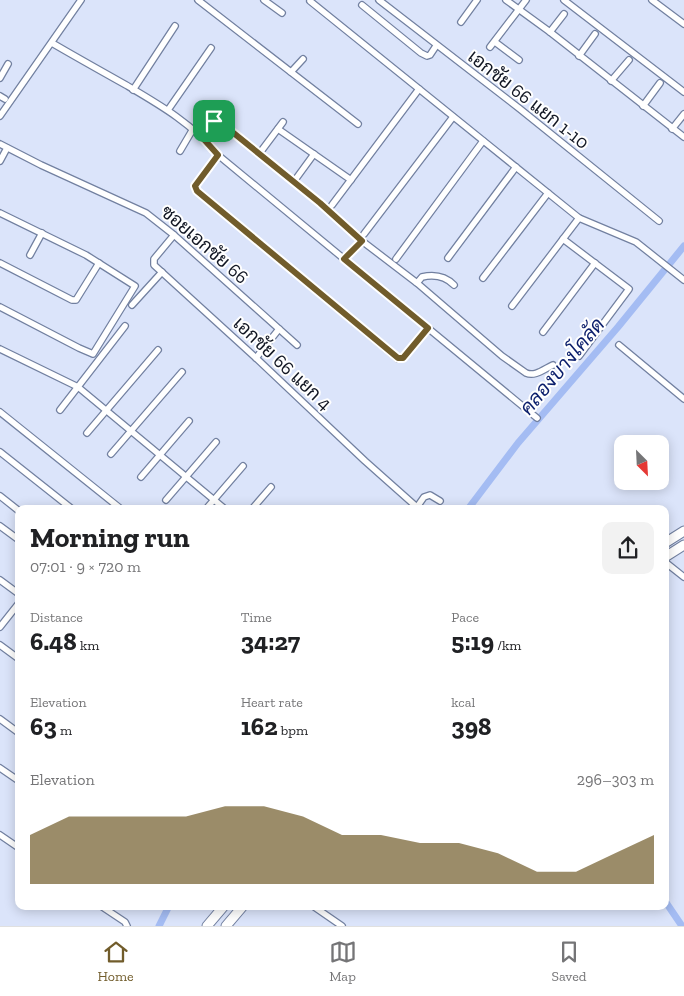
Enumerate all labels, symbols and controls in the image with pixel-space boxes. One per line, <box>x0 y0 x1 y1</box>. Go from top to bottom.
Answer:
street label: เอกชัย 66 แยก 1-10 <box>463 45 594 154</box>
pin <box>193 100 235 142</box>
icon: arrive <box>200 107 228 135</box>
street label: ซอยเอกชัย 66 <box>156 200 253 289</box>
street label: เอกชัย 66 แยก 4 <box>229 312 337 415</box>
water label: คลองบางโคลัด <box>514 312 610 419</box>
north arrow <box>614 435 669 490</box>
map controls <box>614 435 669 490</box>
text: Morning run <box>30 521 190 554</box>
button: share <box>602 522 654 574</box>
text: 07:01 · 9 × 720 m <box>30 557 141 576</box>
text: Distance <box>30 609 83 626</box>
text: Time <box>241 609 272 626</box>
text: Pace <box>451 609 479 626</box>
text: 6.48 <box>30 626 77 656</box>
text: 34:27 <box>241 626 300 656</box>
text: 5:19 <box>451 626 494 656</box>
text: km <box>77 637 99 654</box>
text: /km <box>494 637 521 654</box>
text: Elevation <box>30 694 87 711</box>
text: Heart rate <box>241 694 303 711</box>
text: kcal <box>451 694 475 711</box>
text: 63 <box>30 711 57 741</box>
text: 162 <box>241 711 278 741</box>
text: 398 <box>451 711 492 741</box>
text: m <box>57 722 72 739</box>
text: bpm <box>278 722 308 739</box>
text: Elevation <box>30 770 95 789</box>
text: 296–303 m <box>577 770 654 789</box>
tab: Home <box>97 938 134 985</box>
tab: Map <box>329 938 357 985</box>
tab: Saved <box>551 938 587 985</box>

